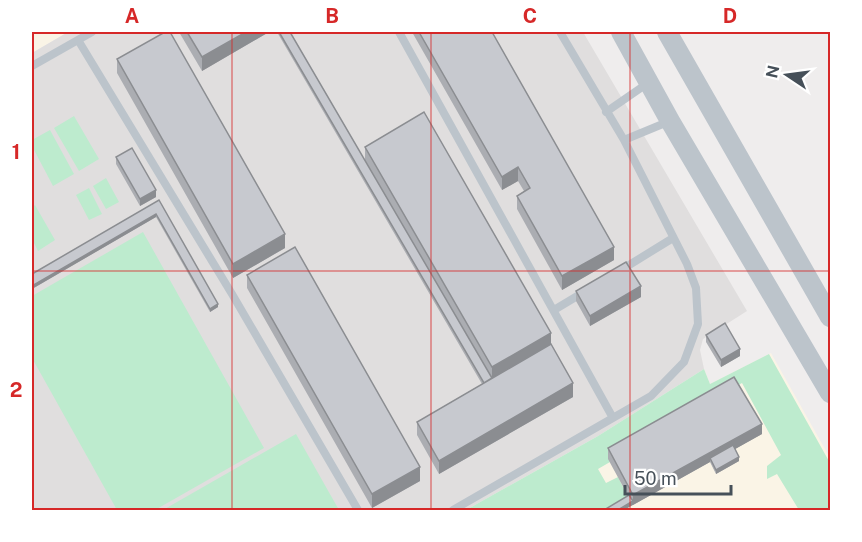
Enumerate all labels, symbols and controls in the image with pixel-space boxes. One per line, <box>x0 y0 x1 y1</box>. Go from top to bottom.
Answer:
text: A <box>125 4 139 28</box>
text: B <box>325 4 339 28</box>
text: C <box>523 4 537 28</box>
text: D <box>723 4 737 28</box>
north arrow <box>757 45 817 105</box>
text: N <box>762 64 784 80</box>
text: 1 <box>12 140 20 164</box>
text: 2 <box>10 378 22 402</box>
scale bar <box>625 458 732 496</box>
text: 50 m <box>634 468 677 489</box>

